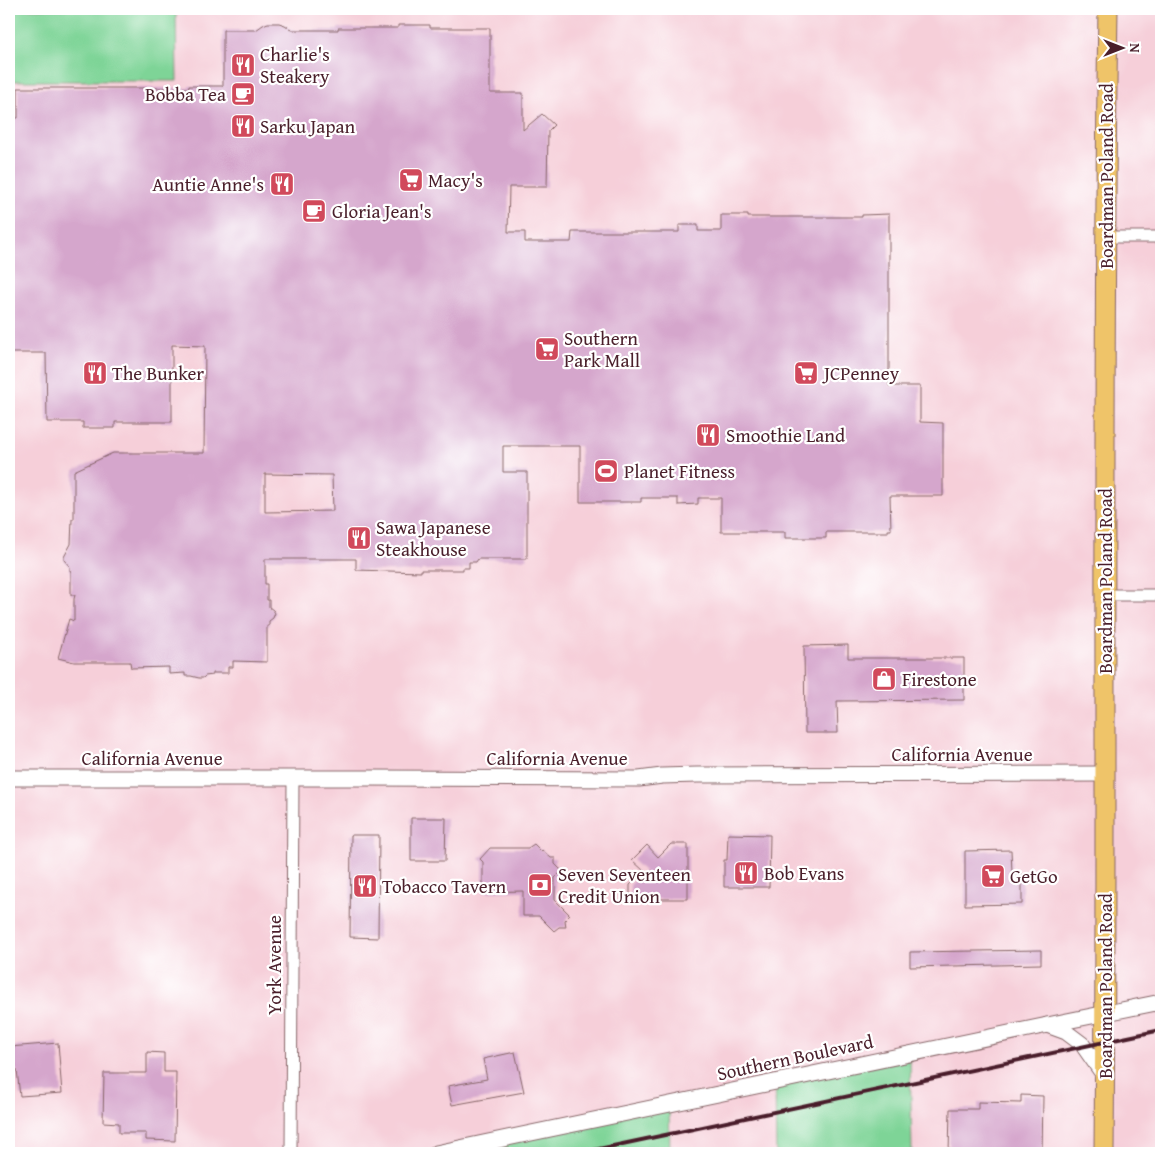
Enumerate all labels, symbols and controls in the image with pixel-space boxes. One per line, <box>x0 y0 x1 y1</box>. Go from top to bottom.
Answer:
north arrow <box>1098 22 1148 72</box>
place label: Charlie's Steakery <box>260 40 330 90</box>
text: N <box>1125 43 1145 53</box>
restaurant icon: Charlie's Steakery <box>230 52 256 78</box>
place label: Bobba Tea <box>145 80 226 108</box>
cafe icon: Bobba Tea <box>230 81 256 107</box>
street label: Boardman Poland Road <box>1092 82 1120 269</box>
place label: Sarku Japan <box>260 112 355 140</box>
restaurant icon: Sarku Japan <box>230 113 256 139</box>
place label: Macy's <box>428 166 483 194</box>
supermarket icon: Macy's <box>398 167 424 193</box>
place label: Auntie Anne's <box>152 170 264 198</box>
restaurant icon: Auntie Anne's <box>269 171 295 197</box>
place label: Gloria Jean's <box>332 197 432 225</box>
cafe icon: Gloria Jean's <box>301 198 327 224</box>
place label: Southern Park Mall <box>564 324 640 374</box>
supermarket icon: Southern Park Mall <box>534 336 560 362</box>
place label: The Bunker <box>112 359 204 387</box>
place label: JCPenney <box>822 359 900 387</box>
restaurant icon: The Bunker <box>82 360 108 386</box>
supermarket icon: JCPenney <box>793 360 819 386</box>
place label: Smoothie Land <box>726 421 846 449</box>
restaurant icon: Smoothie Land <box>695 422 721 448</box>
place label: Planet Fitness <box>624 457 735 485</box>
sports icon: Planet Fitness <box>593 458 619 484</box>
street label: Boardman Poland Road <box>1091 487 1119 674</box>
place label: Sawa Japanese Steakhouse <box>376 513 491 563</box>
restaurant icon: Sawa Japanese Steakhouse <box>346 525 372 551</box>
place label: Firestone <box>902 665 977 693</box>
shop icon: Firestone <box>871 666 897 692</box>
street label: California Avenue <box>891 740 1033 768</box>
street label: California Avenue <box>81 744 223 772</box>
street label: California Avenue <box>486 744 628 772</box>
place label: Bob Evans <box>764 859 844 887</box>
place label: Seven Seventeen Credit Union <box>558 860 691 910</box>
restaurant icon: Bob Evans <box>733 860 759 886</box>
place label: GetGo <box>1010 862 1058 890</box>
supermarket icon: GetGo <box>980 863 1006 889</box>
place label: Tobacco Tavern <box>382 872 506 900</box>
bank icon: Seven Seventeen Credit Union <box>527 872 553 898</box>
restaurant icon: Tobacco Tavern <box>352 873 378 899</box>
street label: Boardman Poland Road <box>1091 892 1119 1079</box>
street label: York Avenue <box>260 915 288 1015</box>
street label: Southern Boulevard <box>714 1027 877 1087</box>

